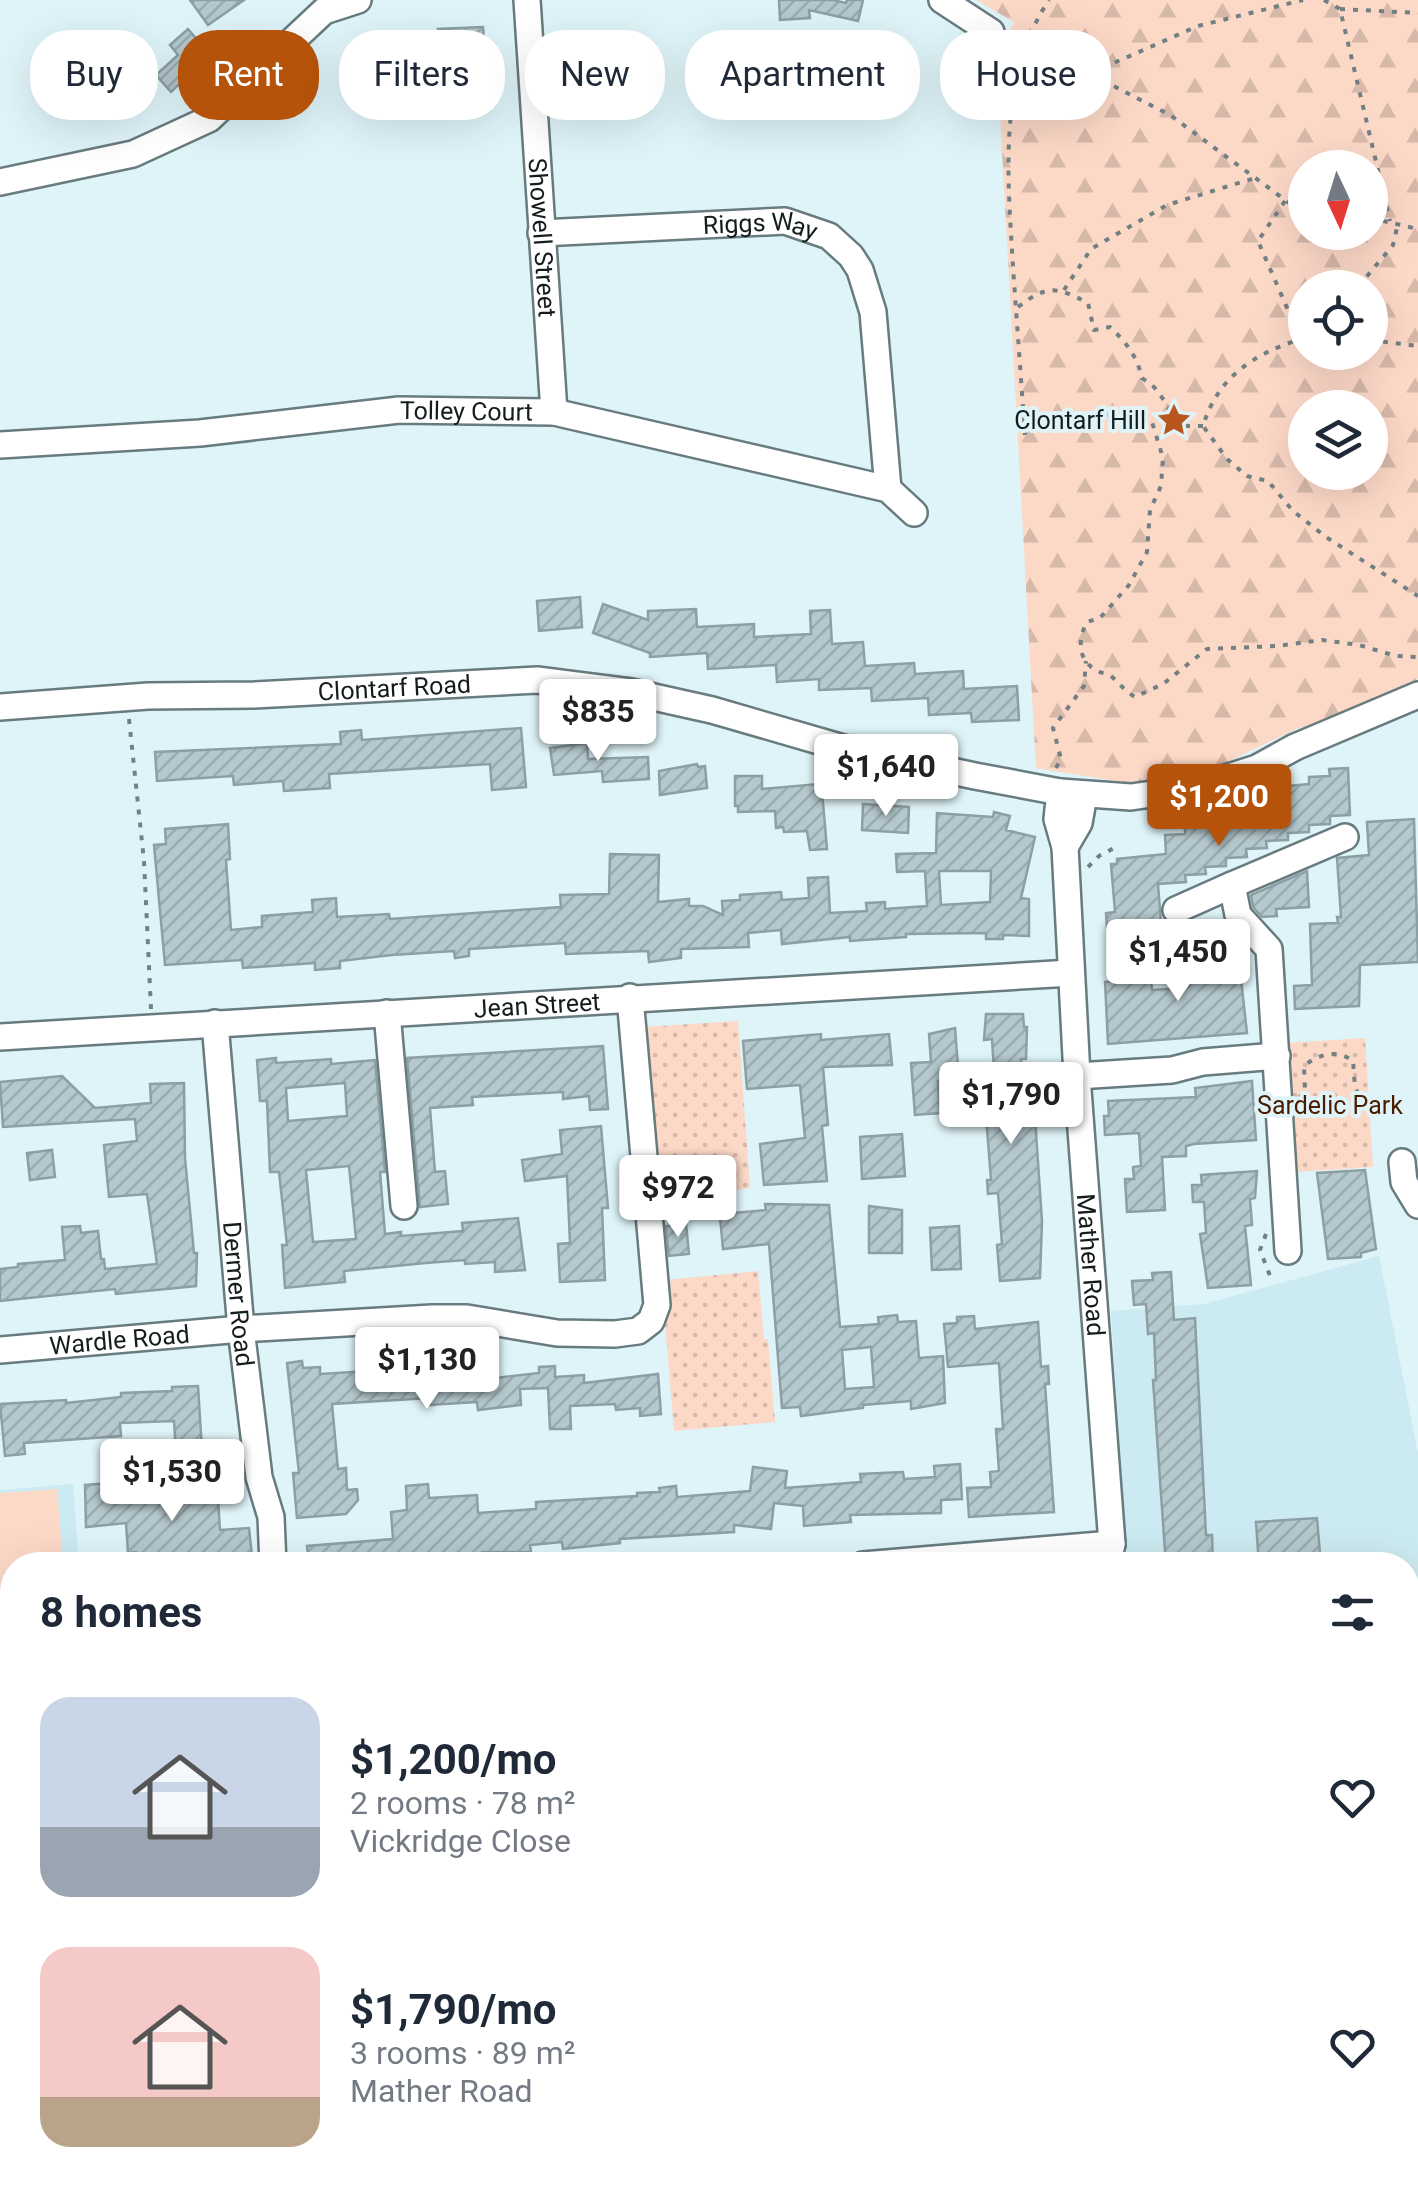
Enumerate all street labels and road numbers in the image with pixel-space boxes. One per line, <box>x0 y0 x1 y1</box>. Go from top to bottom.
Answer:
street label: Showell Street <box>522 157 562 318</box>
street label: Riggs Way <box>702 207 821 246</box>
street label: Tolley Court <box>400 396 533 427</box>
street label: Clontarf Road <box>317 670 472 707</box>
street label: Jean Street <box>473 987 601 1024</box>
street label: Mather Road <box>1071 1193 1110 1337</box>
street label: Dermer Road <box>217 1220 259 1368</box>
street label: Wardle Road <box>48 1320 191 1361</box>

